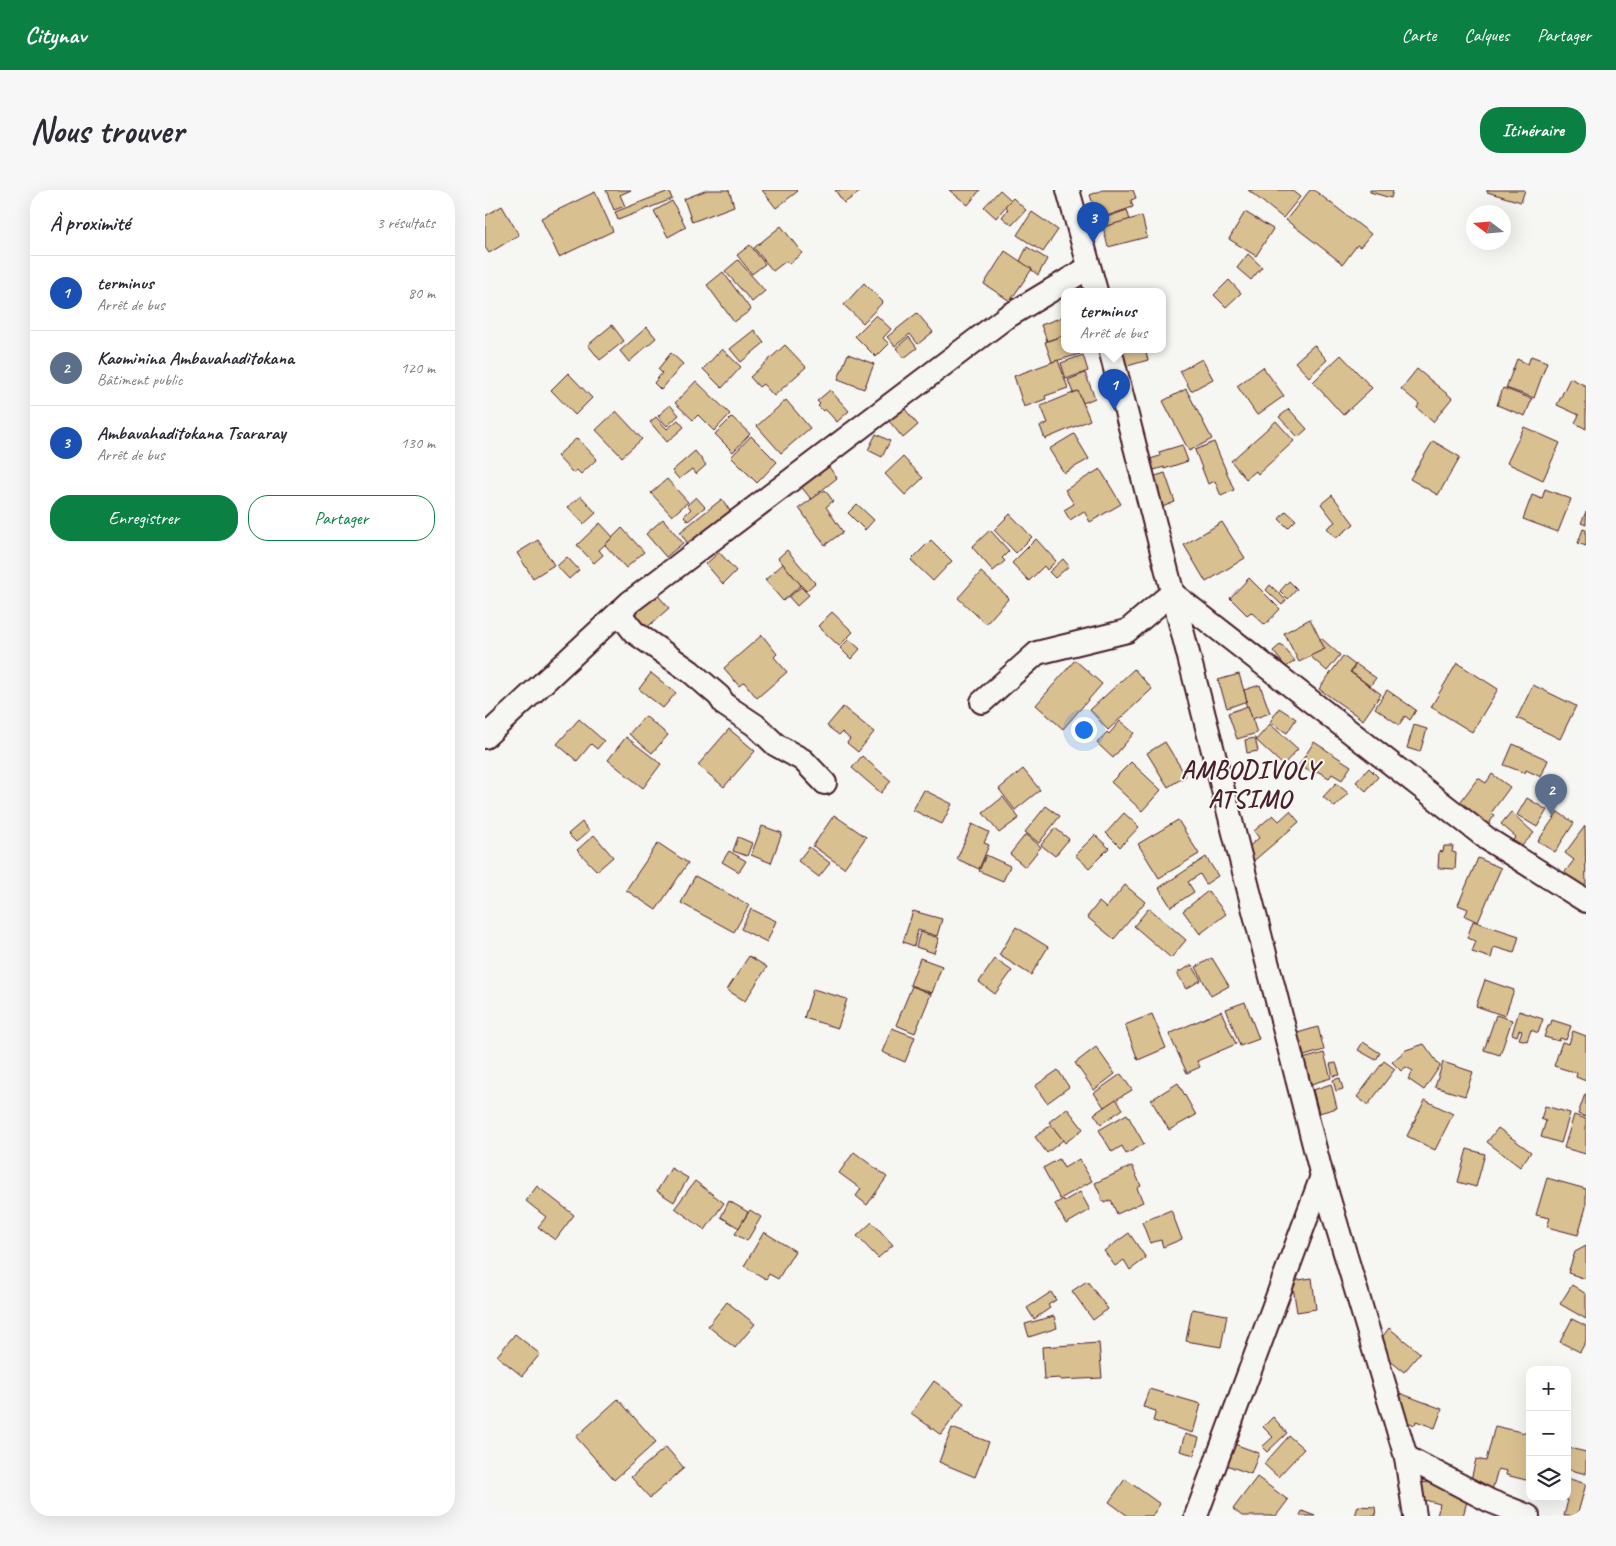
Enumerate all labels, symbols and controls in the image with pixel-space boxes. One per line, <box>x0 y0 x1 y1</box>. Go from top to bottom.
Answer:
text: Citynav <box>25 20 86 50</box>
text: Carte <box>1402 24 1436 46</box>
text: Calques <box>1464 24 1509 46</box>
text: Partager <box>1537 24 1591 46</box>
button: Itinéraire <box>1480 107 1586 153</box>
text: Nous trouver <box>30 108 184 153</box>
pin: 3 <box>1077 202 1109 243</box>
north arrow <box>1466 205 1511 250</box>
text: À proximité <box>50 210 130 236</box>
text: 3 résultats <box>376 213 435 233</box>
text: terminus <box>97 271 153 295</box>
text: 1 <box>62 283 70 303</box>
text: 80 m <box>408 283 435 303</box>
popup <box>1061 288 1166 353</box>
text: Arrêt de bus <box>97 295 164 315</box>
text: terminus <box>1080 299 1136 323</box>
text: Arrêt de bus <box>1080 323 1147 343</box>
text: Kaominina Ambavahaditokana <box>97 346 294 370</box>
text: 2 <box>62 358 70 378</box>
text: 120 m <box>401 358 435 378</box>
pin: 1 <box>1098 369 1130 410</box>
text: Bâtiment public <box>97 370 182 390</box>
text: Ambavahaditokana Tsararay <box>97 421 286 445</box>
text: 3 <box>62 433 70 453</box>
text: 130 m <box>401 433 435 453</box>
text: Arrêt de bus <box>97 445 164 465</box>
button: Enregistrer <box>50 495 238 541</box>
button: Partager <box>248 495 435 541</box>
your location <box>1071 717 1097 743</box>
district label: AMBODIVOLY ATSIMO <box>1181 754 1323 815</box>
pin: 2 <box>1535 774 1567 815</box>
map controls <box>1526 1366 1571 1501</box>
button: + <box>1526 1366 1571 1411</box>
button: − <box>1526 1411 1571 1456</box>
button: layers <box>1526 1456 1571 1501</box>

